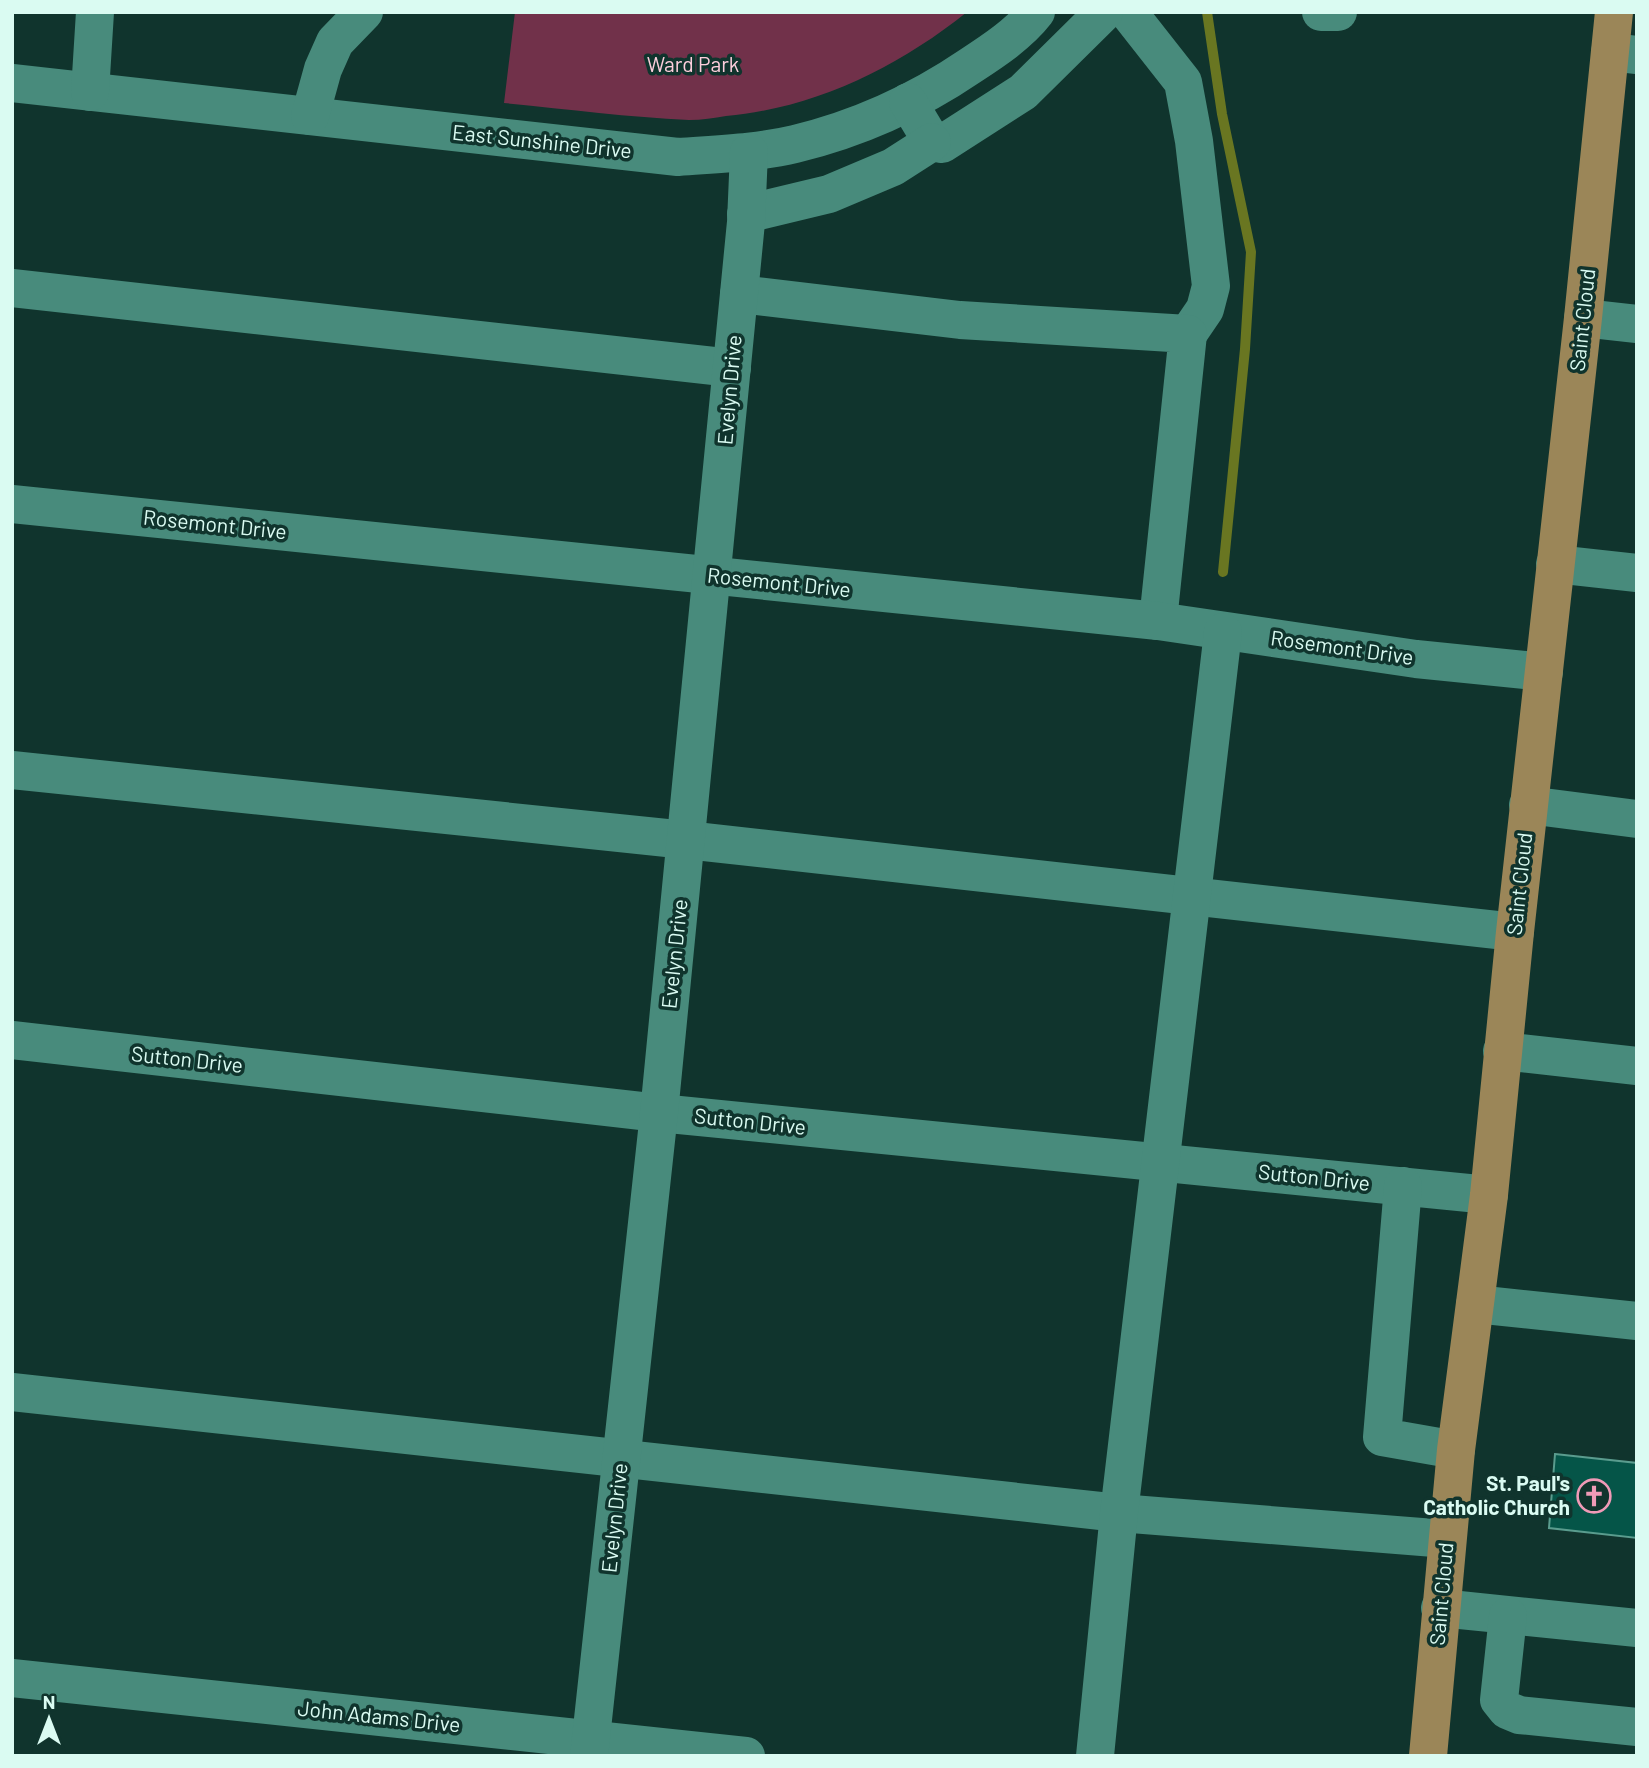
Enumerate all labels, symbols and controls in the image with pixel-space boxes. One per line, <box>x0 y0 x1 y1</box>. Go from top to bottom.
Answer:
park label: Ward Park <box>647 51 739 76</box>
street label: East Sunshine Drive <box>451 119 633 162</box>
street label: Saint Cloud <box>1564 267 1599 372</box>
street label: Evelyn Drive <box>711 334 746 446</box>
street label: Rosemont Drive <box>142 504 288 543</box>
street label: Rosemont Drive <box>706 562 852 601</box>
street label: Rosemont Drive <box>1269 624 1415 669</box>
street label: Saint Cloud <box>1501 831 1536 936</box>
street label: Evelyn Drive <box>655 898 692 1010</box>
street label: Sutton Drive <box>130 1040 244 1077</box>
street label: Sutton Drive <box>693 1102 807 1139</box>
street label: Sutton Drive <box>1257 1158 1371 1195</box>
street label: Evelyn Drive <box>595 1462 632 1574</box>
place label: St. Paul's Catholic Church <box>1423 1470 1570 1519</box>
church icon: St. Paul's Catholic Church <box>1575 1477 1613 1515</box>
street label: Saint Cloud <box>1424 1541 1457 1646</box>
north arrow <box>14 1684 84 1754</box>
text: N <box>43 1690 55 1713</box>
street label: John Adams Drive <box>297 1695 462 1736</box>

